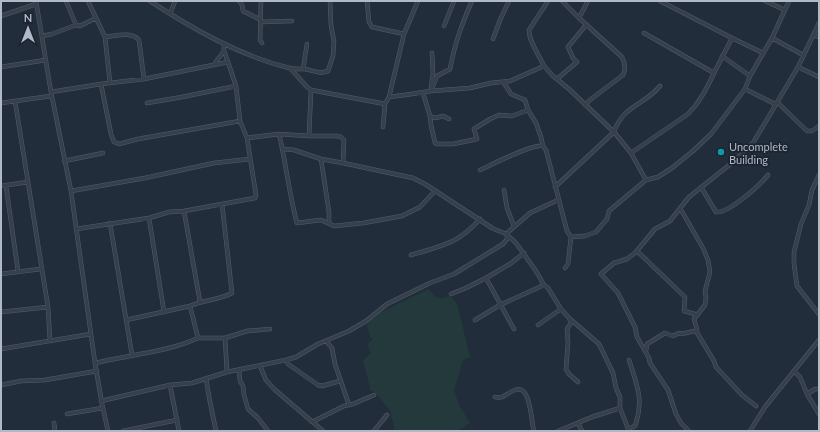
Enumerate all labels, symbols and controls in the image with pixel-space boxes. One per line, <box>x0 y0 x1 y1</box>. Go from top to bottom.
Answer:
north arrow <box>8 8 48 48</box>
text: N <box>24 11 32 24</box>
place label: Uncomplete Building <box>729 140 788 166</box>
marker: Uncomplete Building <box>716 147 726 157</box>

